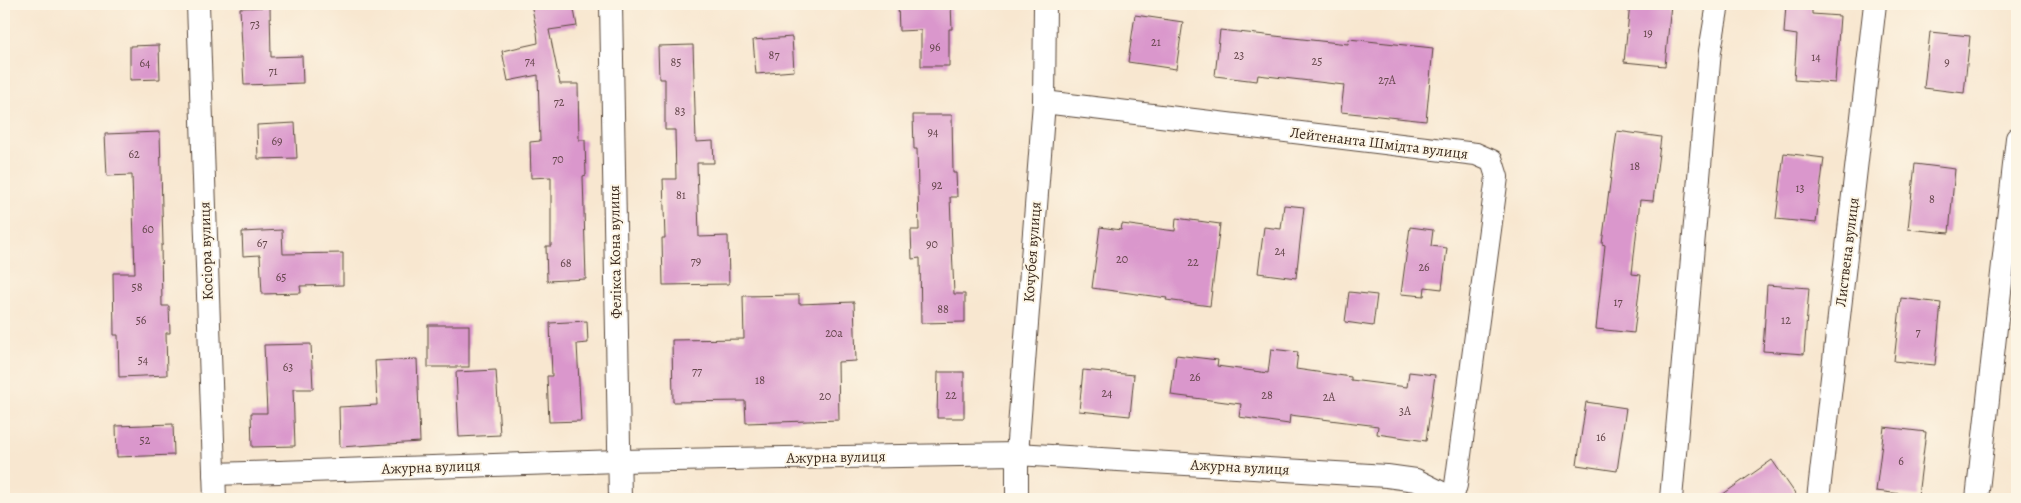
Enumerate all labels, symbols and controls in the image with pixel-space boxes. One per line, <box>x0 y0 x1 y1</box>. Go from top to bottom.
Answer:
house number: 73 <box>250 16 260 32</box>
house number: 19 <box>1643 25 1653 41</box>
house number: 21 <box>1151 34 1161 50</box>
house number: 96 <box>929 39 941 55</box>
house number: 87 <box>769 47 780 63</box>
house number: 23 <box>1234 47 1244 63</box>
house number: 14 <box>1811 49 1821 65</box>
house number: 74 <box>525 53 536 69</box>
house number: 25 <box>1312 53 1322 69</box>
house number: 85 <box>671 54 681 70</box>
house number: 9 <box>1944 54 1950 70</box>
house number: 64 <box>140 55 151 71</box>
house number: 71 <box>268 63 278 79</box>
house number: 27А <box>1378 72 1397 88</box>
house number: 72 <box>554 94 565 110</box>
house number: 83 <box>675 103 685 119</box>
street label: Лейтенанта Шмідта вулиця <box>1289 122 1469 164</box>
house number: 94 <box>928 124 939 140</box>
house number: 69 <box>271 133 283 149</box>
house number: 62 <box>128 146 140 162</box>
house number: 70 <box>552 151 564 167</box>
house number: 18 <box>1630 158 1640 174</box>
house number: 92 <box>931 177 943 193</box>
house number: 13 <box>1795 180 1805 196</box>
street label: Фелікса Кона вулиця <box>604 185 626 319</box>
house number: 81 <box>676 187 686 203</box>
house number: 8 <box>1929 191 1935 207</box>
street label: Листвена вулиця <box>1830 196 1864 308</box>
street label: Косіора вулиця <box>194 201 218 301</box>
street label: Кочубея вулиця <box>1018 201 1046 303</box>
house number: 60 <box>142 221 154 237</box>
house number: 67 <box>257 235 268 251</box>
house number: 90 <box>926 236 938 252</box>
house number: 24 <box>1274 243 1286 259</box>
house number: 20 <box>1116 251 1128 267</box>
house number: 79 <box>691 253 701 269</box>
house number: 22 <box>1187 254 1199 270</box>
house number: 68 <box>560 255 572 271</box>
house number: 26 <box>1418 259 1430 275</box>
house number: 65 <box>276 269 286 285</box>
house number: 58 <box>132 279 143 295</box>
house number: 17 <box>1613 294 1624 310</box>
house number: 88 <box>937 301 949 317</box>
house number: 56 <box>136 312 147 328</box>
house number: 12 <box>1781 312 1791 328</box>
house number: 7 <box>1915 324 1921 340</box>
house number: 20а <box>825 325 843 341</box>
house number: 54 <box>138 352 149 368</box>
house number: 63 <box>283 359 293 375</box>
house number: 77 <box>692 363 703 379</box>
house number: 26 <box>1189 369 1201 385</box>
house number: 18 <box>755 372 765 388</box>
house number: 24 <box>1101 385 1113 401</box>
house number: 22 <box>945 387 957 403</box>
house number: 28 <box>1261 387 1273 403</box>
house number: 20 <box>819 388 831 404</box>
house number: 2А <box>1323 389 1336 405</box>
house number: 3А <box>1399 403 1412 419</box>
house number: 16 <box>1596 429 1606 445</box>
house number: 52 <box>140 432 151 448</box>
street label: Ажурна вулиця <box>785 446 886 468</box>
house number: 6 <box>1898 453 1904 469</box>
street label: Ажурна вулиця <box>1189 454 1290 480</box>
street label: Ажурна вулиця <box>380 455 481 479</box>

